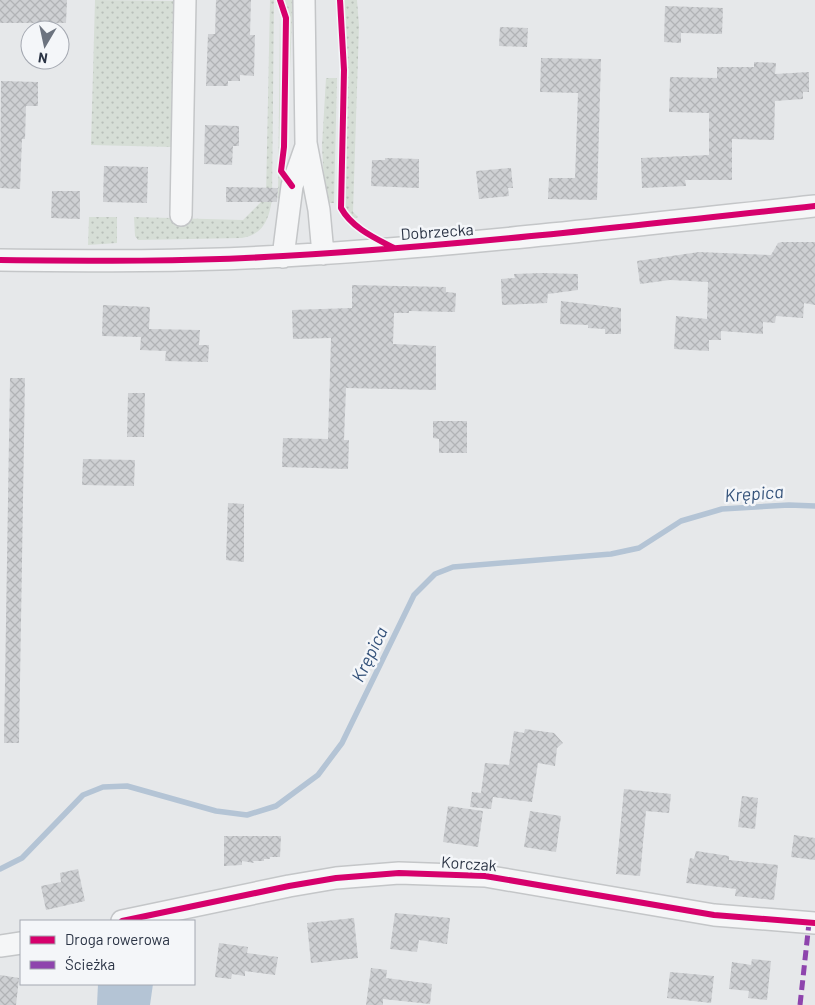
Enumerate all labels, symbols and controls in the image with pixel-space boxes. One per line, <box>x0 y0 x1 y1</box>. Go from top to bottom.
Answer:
north arrow <box>20 20 70 70</box>
text: N <box>37 49 49 67</box>
street label: Dobrzecka <box>400 219 474 243</box>
water label: Krępica <box>724 480 784 506</box>
water label: Krępica <box>346 623 392 685</box>
street label: Korczak <box>441 852 497 874</box>
legend <box>20 920 195 985</box>
text: Droga rowerowa <box>65 930 170 948</box>
text: Ścieżka <box>65 955 115 973</box>

